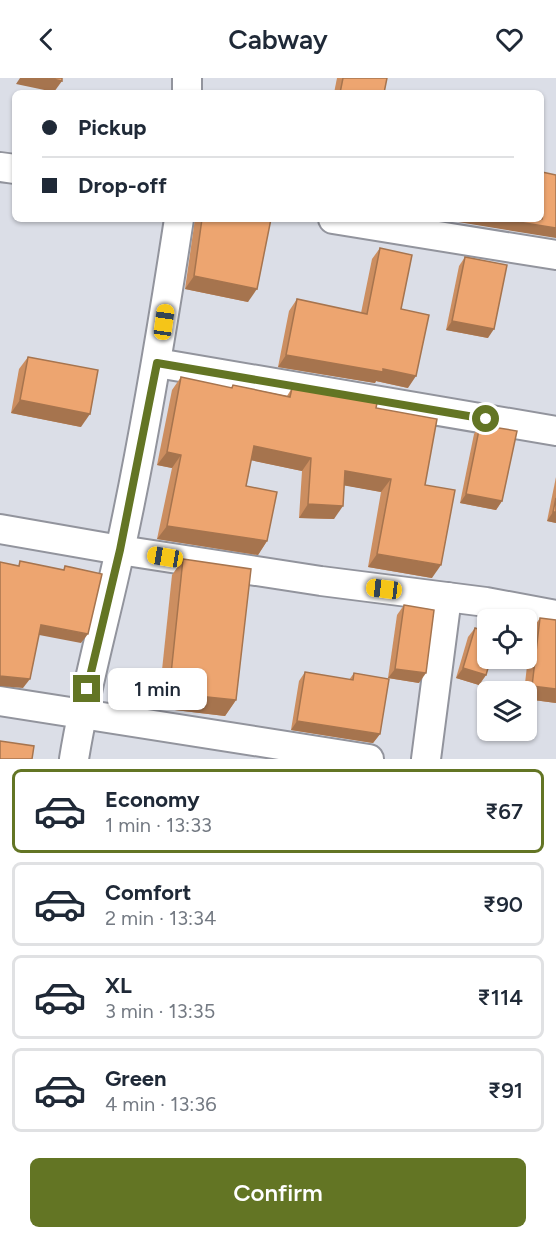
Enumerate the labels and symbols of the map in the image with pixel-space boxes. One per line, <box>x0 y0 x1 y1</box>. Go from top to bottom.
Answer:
car <box>153 303 175 341</box>
route start <box>472 405 499 432</box>
car <box>146 545 184 569</box>
car <box>365 578 403 600</box>
callout: 1 min <box>108 668 207 710</box>
route end <box>73 675 100 702</box>

